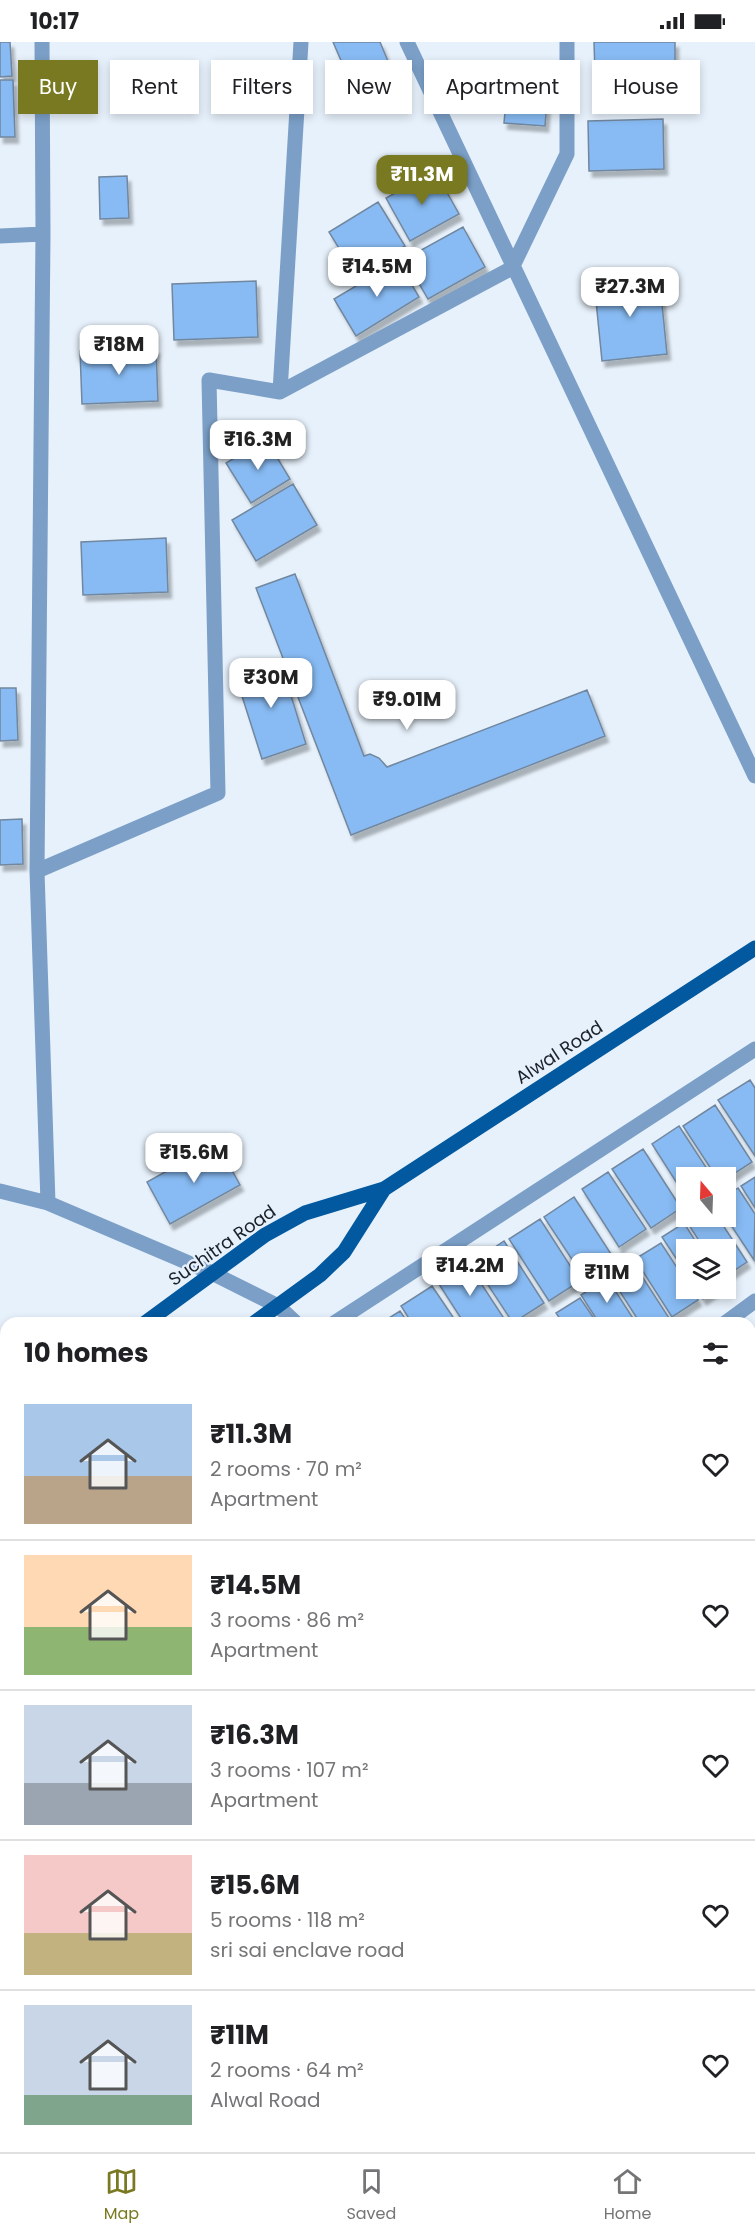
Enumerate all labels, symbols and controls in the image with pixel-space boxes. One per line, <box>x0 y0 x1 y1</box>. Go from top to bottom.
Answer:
text: 10:17 <box>30 6 79 37</box>
chip: Buy <box>18 60 98 114</box>
chip: Rent <box>110 60 199 114</box>
chip: Filters <box>211 60 313 114</box>
chip: New <box>325 60 412 114</box>
chip: Apartment <box>424 60 580 114</box>
chip: House <box>592 60 700 114</box>
pin: ₹11.3M <box>373 155 471 206</box>
text: ₹11.3M <box>390 160 454 188</box>
pin: ₹14.5M <box>328 247 426 298</box>
text: ₹14.5M <box>342 252 412 280</box>
pin: ₹27.3M <box>581 267 679 318</box>
text: ₹27.3M <box>595 272 665 300</box>
pin: ₹18M <box>83 325 155 376</box>
text: ₹18M <box>94 330 144 358</box>
pin: ₹16.3M <box>209 420 307 471</box>
text: ₹16.3M <box>224 425 292 453</box>
pin: ₹30M <box>235 658 307 709</box>
text: ₹30M <box>243 663 299 691</box>
pin: ₹9.01M <box>358 680 456 731</box>
text: ₹9.01M <box>373 685 441 713</box>
street label: Alwal Road <box>510 1014 608 1090</box>
pin: ₹15.6M <box>145 1133 243 1184</box>
text: ₹15.6M <box>159 1138 229 1166</box>
north arrow <box>676 1167 736 1227</box>
map controls <box>676 1167 736 1299</box>
street label: Suchitra Road <box>163 1199 281 1291</box>
button: layers <box>676 1239 736 1299</box>
pin: ₹14.2M <box>421 1246 519 1297</box>
text: ₹14.2M <box>436 1251 504 1279</box>
pin: ₹11M <box>571 1253 643 1304</box>
text: ₹11M <box>584 1258 630 1286</box>
text: 10 homes <box>24 1335 148 1371</box>
icon: filters <box>699 1337 732 1370</box>
text: ₹11.3M <box>210 1416 292 1452</box>
icon: home <box>72 1428 144 1500</box>
icon: heart <box>699 1448 732 1481</box>
text: 2 rooms · 70 m² <box>210 1455 362 1483</box>
text: Apartment <box>210 1485 318 1513</box>
text: ₹14.5M <box>210 1567 301 1603</box>
icon: home <box>72 1579 144 1651</box>
icon: heart <box>699 1599 732 1632</box>
text: 3 rooms · 86 m² <box>210 1606 364 1634</box>
text: Apartment <box>210 1636 318 1664</box>
text: ₹16.3M <box>210 1717 299 1753</box>
icon: home <box>72 1729 144 1801</box>
icon: heart <box>699 1749 732 1782</box>
text: 3 rooms · 107 m² <box>210 1756 369 1784</box>
text: Apartment <box>210 1786 318 1814</box>
text: ₹15.6M <box>210 1867 300 1903</box>
icon: home <box>72 1879 144 1951</box>
icon: heart <box>699 1899 732 1932</box>
text: 5 rooms · 118 m² <box>210 1906 365 1934</box>
text: sri sai enclave road <box>210 1936 404 1964</box>
text: ₹11M <box>210 2017 269 2053</box>
icon: home <box>72 2029 144 2101</box>
icon: heart <box>699 2049 732 2082</box>
text: 2 rooms · 64 m² <box>210 2056 364 2084</box>
text: Alwal Road <box>210 2086 321 2114</box>
tab: Map <box>104 2165 139 2226</box>
tab: Saved <box>346 2165 396 2226</box>
tab: Home <box>604 2165 651 2226</box>

